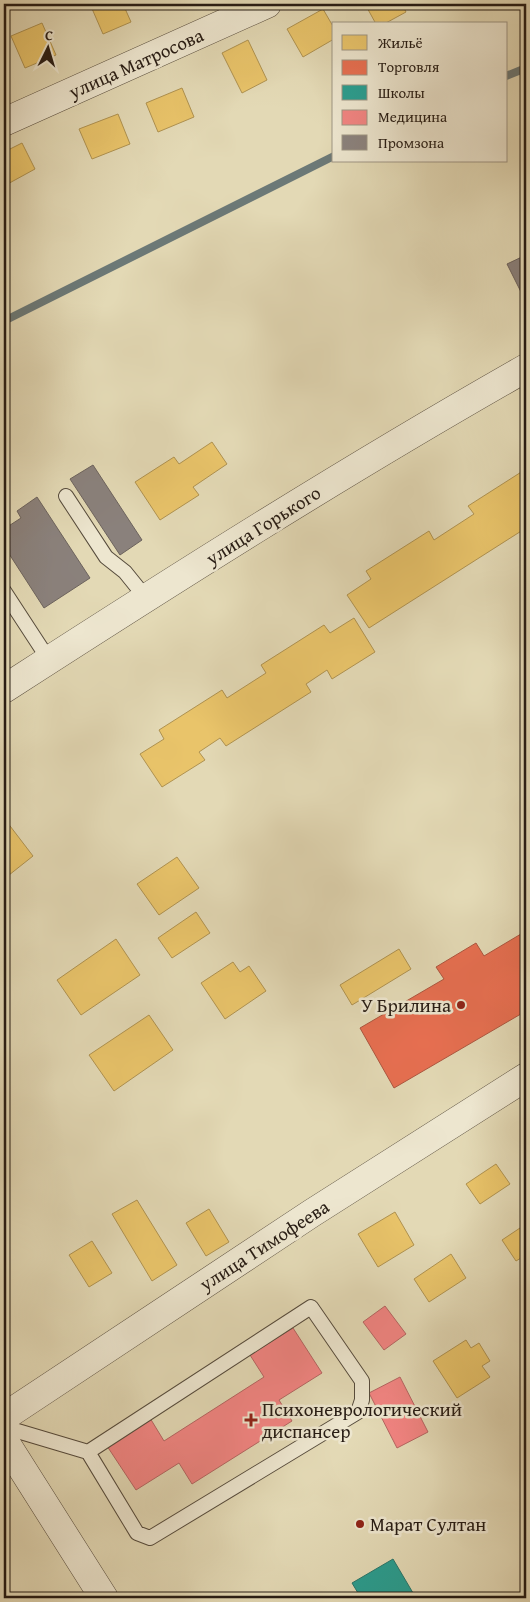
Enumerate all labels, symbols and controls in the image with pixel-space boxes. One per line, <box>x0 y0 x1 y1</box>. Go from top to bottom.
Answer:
street label: улица Матросова <box>63 21 208 106</box>
north arrow <box>22 22 72 72</box>
legend <box>332 22 508 162</box>
text: С <box>44 25 54 45</box>
text: Жильё <box>377 32 423 53</box>
text: Торговля <box>378 56 440 77</box>
text: Школы <box>378 82 425 103</box>
text: Медицина <box>378 106 448 127</box>
text: Промзона <box>378 132 445 153</box>
street label: улица Горького <box>199 478 326 572</box>
place label: У Брилина <box>361 991 451 1019</box>
marker: У Брилина <box>455 999 467 1011</box>
street label: улица Тимофеева <box>193 1193 334 1298</box>
place label: Психоневрологический диспансер <box>262 1395 462 1445</box>
marker: Психоневрологический диспансер <box>244 1413 258 1427</box>
place label: Марат Султан <box>370 1510 486 1538</box>
marker: Марат Султан <box>354 1518 366 1530</box>

